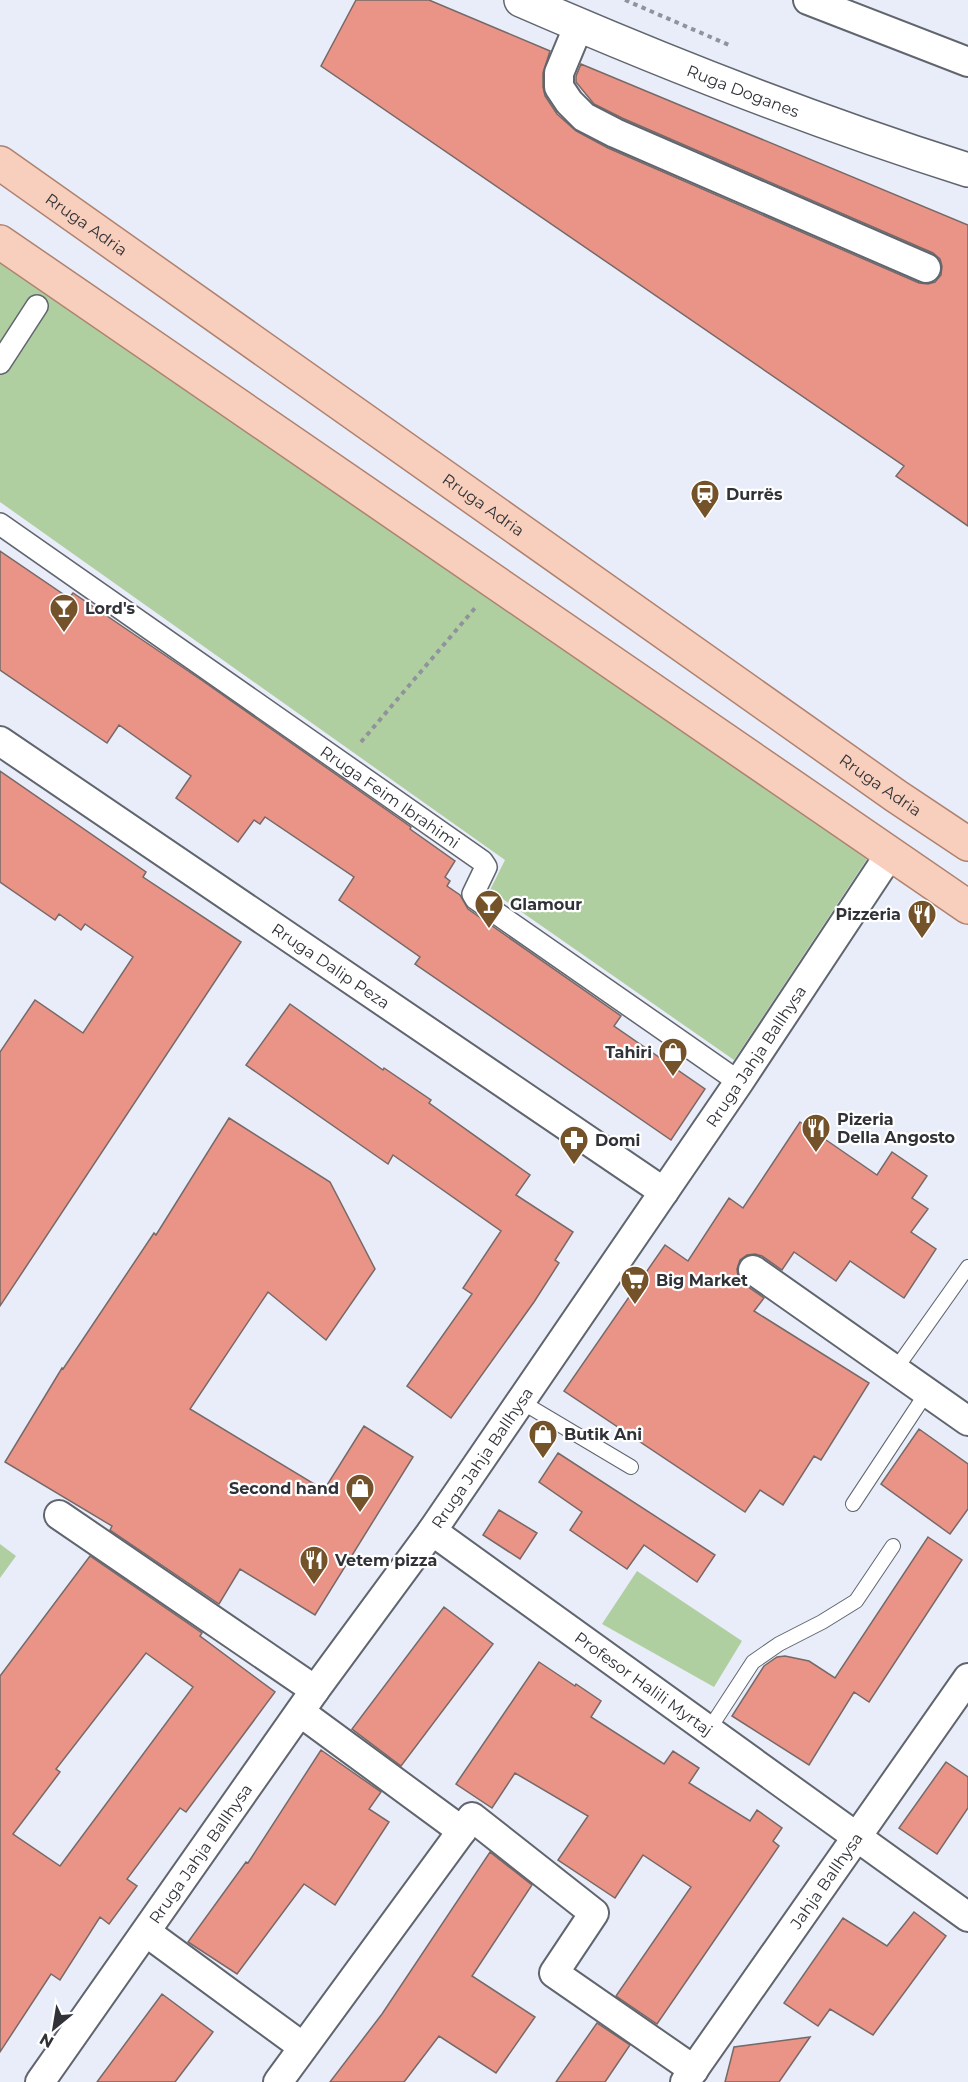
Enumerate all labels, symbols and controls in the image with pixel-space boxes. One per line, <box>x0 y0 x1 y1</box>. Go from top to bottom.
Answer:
street label: Ruga Doganes <box>684 61 802 121</box>
street label: Rruga Adria <box>42 189 131 260</box>
street label: Rruga Adria <box>439 469 528 540</box>
station icon: Durrës <box>689 478 721 520</box>
place label: Durrës <box>726 485 783 504</box>
bar icon: Lord's <box>48 592 80 634</box>
place label: Lord's <box>85 599 136 618</box>
street label: Rruga Feim Ibrahimi <box>317 741 463 852</box>
street label: Rruga Adria <box>836 750 925 820</box>
bar icon: Glamour <box>473 888 505 930</box>
place label: Glamour <box>510 895 582 914</box>
restaurant icon: Pizzeria <box>906 898 938 940</box>
place label: Pizzeria <box>836 905 901 924</box>
street label: Rruga Dalip Peza <box>268 919 393 1012</box>
street label: Rruga Jahja Ballhysa <box>702 982 810 1131</box>
shop icon: Tahiri <box>657 1036 689 1078</box>
place label: Tahiri <box>605 1043 652 1062</box>
place label: Pizeria Della Angosto <box>837 1110 955 1147</box>
restaurant icon: Pizeria Della Angosto <box>800 1112 832 1154</box>
pharmacy icon: Domi <box>558 1124 590 1166</box>
place label: Domi <box>595 1131 640 1150</box>
supermarket icon: Big Market <box>619 1264 651 1306</box>
place label: Big Market <box>656 1271 748 1290</box>
street label: Rruga Jahja Ballhysa <box>427 1384 537 1532</box>
shop icon: Butik Ani <box>527 1418 559 1460</box>
place label: Butik Ani <box>564 1425 642 1444</box>
shop icon: Second hand <box>344 1472 376 1514</box>
place label: Second hand <box>229 1479 339 1498</box>
restaurant icon: Vetem pizza <box>298 1544 330 1586</box>
place label: Vetem pizza <box>334 1551 437 1570</box>
street label: Profesor Halili Myrtaj <box>571 1627 716 1740</box>
street label: Rruga Jahja Ballhysa <box>145 1780 256 1927</box>
street label: Jahja Ballhysa <box>785 1829 866 1933</box>
north arrow <box>24 1998 84 2058</box>
text: N <box>36 2029 57 2052</box>

